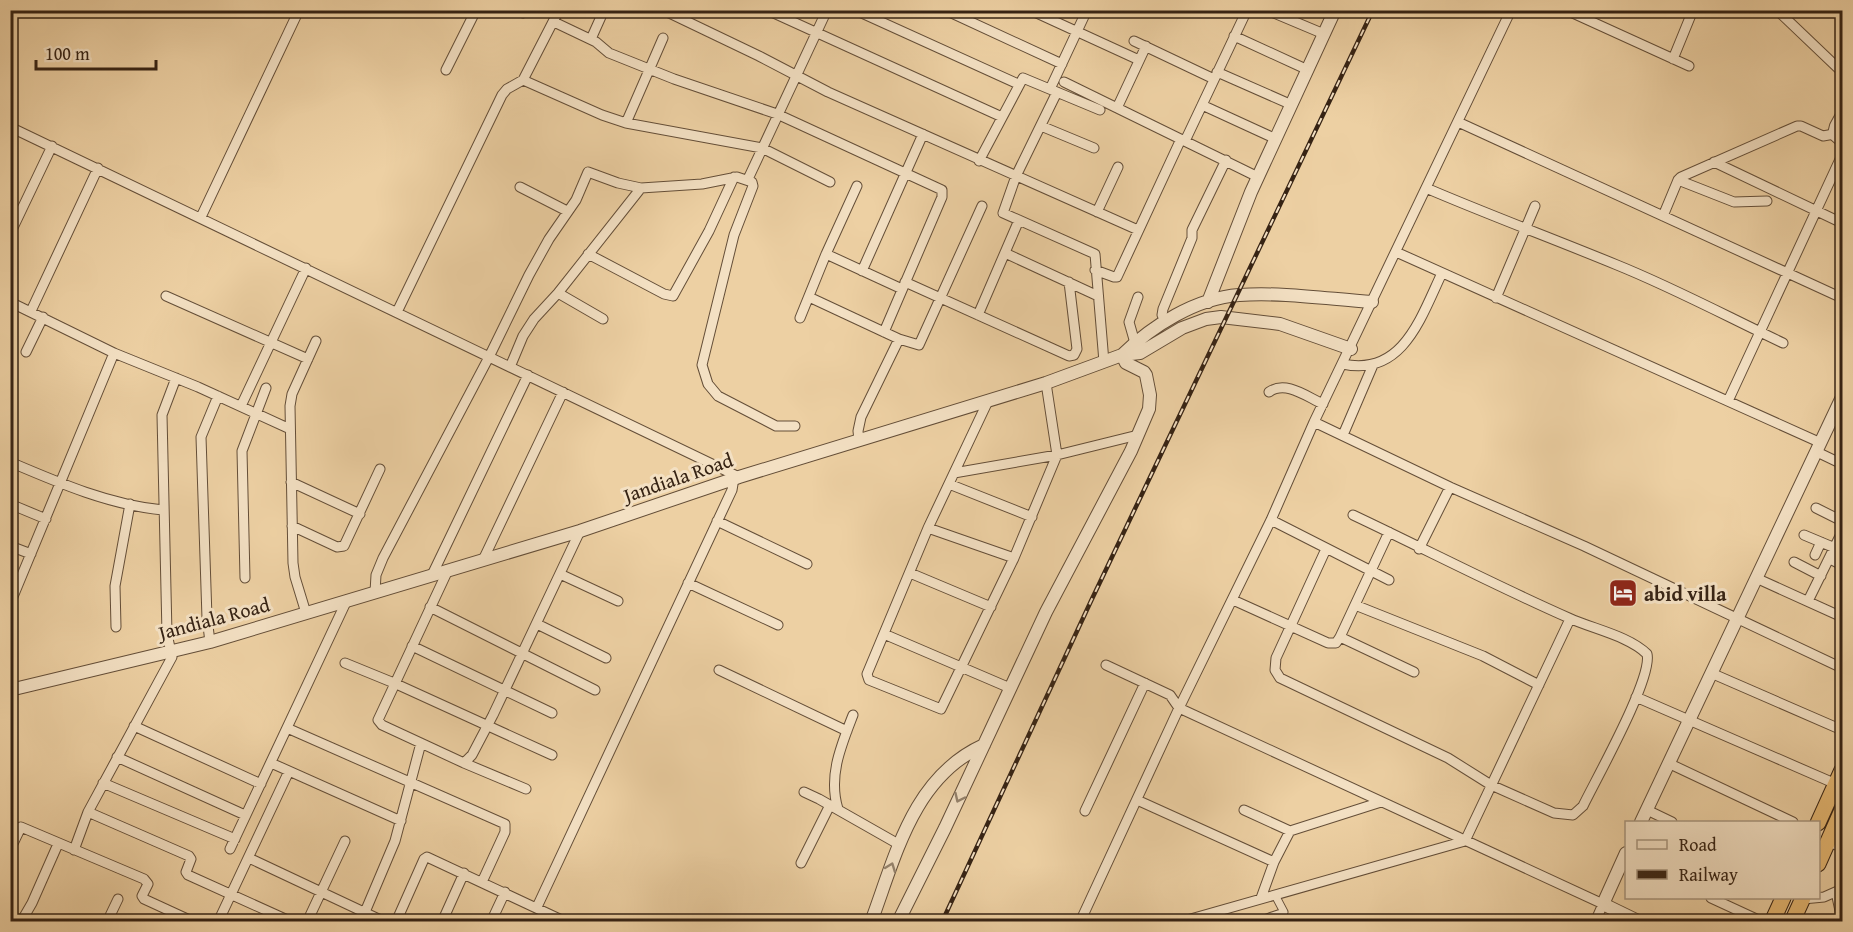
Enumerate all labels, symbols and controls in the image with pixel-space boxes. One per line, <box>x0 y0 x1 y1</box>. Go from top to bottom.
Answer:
scale bar <box>36 33 156 71</box>
text: 100 m <box>45 40 90 67</box>
street label: Jandiala Road <box>617 445 737 510</box>
hotel icon: abid villa <box>1607 577 1639 609</box>
place label: abid villa <box>1644 579 1727 608</box>
street label: Jandiala Road <box>152 589 273 648</box>
one-way arrow <box>955 792 967 803</box>
legend <box>1625 821 1820 899</box>
text: Road <box>1679 831 1717 858</box>
text: Railway <box>1679 861 1738 888</box>
one-way arrow <box>884 862 897 873</box>

